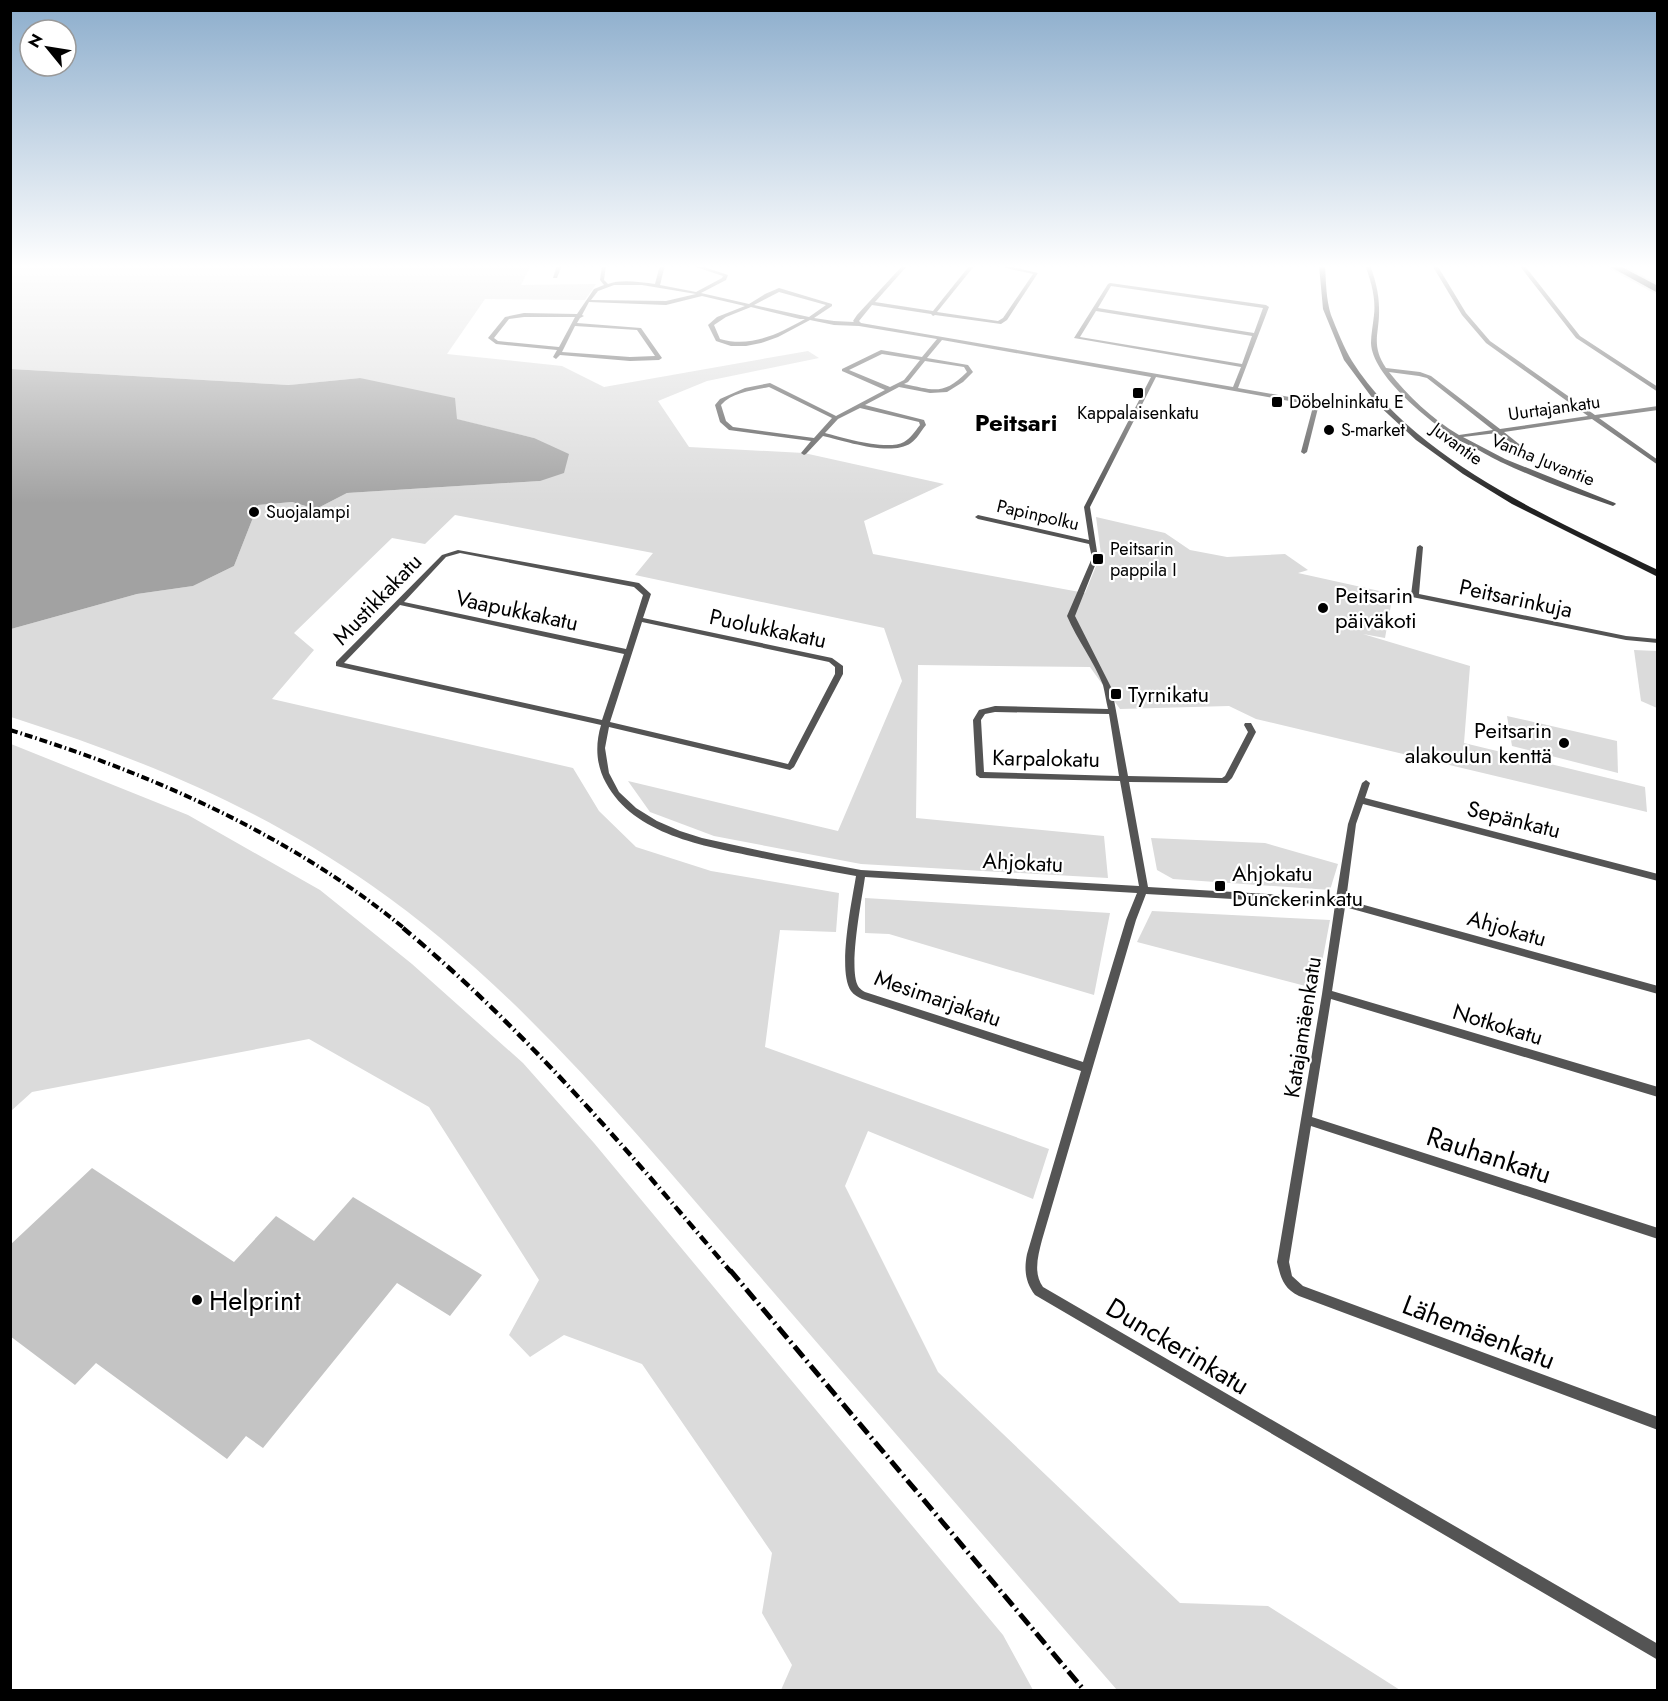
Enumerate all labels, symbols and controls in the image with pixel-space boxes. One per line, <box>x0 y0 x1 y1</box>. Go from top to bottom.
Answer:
north arrow <box>18 18 78 78</box>
text: N <box>22 29 49 52</box>
marker: Kappalaisenkatu <box>1131 386 1145 400</box>
place label: Döbelninkatu E <box>1289 389 1404 415</box>
street label: Uurtajankatu <box>1506 389 1602 427</box>
marker: Döbelninkatu E <box>1270 395 1284 409</box>
place label: Kappalaisenkatu <box>1077 400 1199 426</box>
district label: Peitsari <box>975 405 1057 440</box>
street label: Juvantie <box>1424 415 1488 472</box>
place label: S-market <box>1341 417 1405 443</box>
marker: S-market <box>1322 423 1336 437</box>
street label: Vanha Juvantie <box>1487 427 1599 493</box>
street label: Papinpolku <box>994 493 1082 537</box>
place label: Suojalampi <box>266 499 350 525</box>
marker: Suojalampi <box>247 505 261 519</box>
place label: Peitsarin pappila I <box>1110 536 1177 583</box>
street label: Mustikkakatu <box>325 546 429 652</box>
marker: Peitsarin pappila I <box>1091 552 1105 566</box>
street label: Peitsarinkuja <box>1456 570 1576 626</box>
place label: Peitsarin päiväkoti <box>1335 579 1417 636</box>
street label: Vaapukkakatu <box>453 581 581 639</box>
street label: Puolukkakatu <box>707 600 829 656</box>
marker: Peitsarin päiväkoti <box>1316 601 1330 615</box>
place label: Tyrnikatu <box>1128 678 1209 710</box>
marker: Tyrnikatu <box>1109 687 1123 701</box>
place label: Peitsarin alakoulun kenttä <box>1405 714 1552 771</box>
marker: Peitsarin alakoulun kenttä <box>1557 736 1571 750</box>
street label: Karpalokatu <box>992 741 1100 775</box>
street label: Sepänkatu <box>1464 792 1564 846</box>
street label: Ahjokatu <box>982 844 1064 880</box>
place label: Ahjokatu Dunckerinkatu <box>1232 857 1363 914</box>
marker: Ahjokatu Dunckerinkatu <box>1213 879 1227 893</box>
street label: Ahjokatu <box>1464 901 1550 955</box>
street label: Katajamäenkatu <box>1275 954 1329 1100</box>
street label: Mesimarjakatu <box>870 961 1006 1035</box>
street label: Notkokatu <box>1449 995 1547 1053</box>
street label: Rauhankatu <box>1422 1116 1556 1194</box>
place label: Helprint <box>209 1281 301 1320</box>
street label: Lähemäenkatu <box>1397 1285 1561 1379</box>
street label: Dunckerinkatu <box>1099 1288 1257 1404</box>
marker: Helprint <box>190 1293 204 1307</box>

